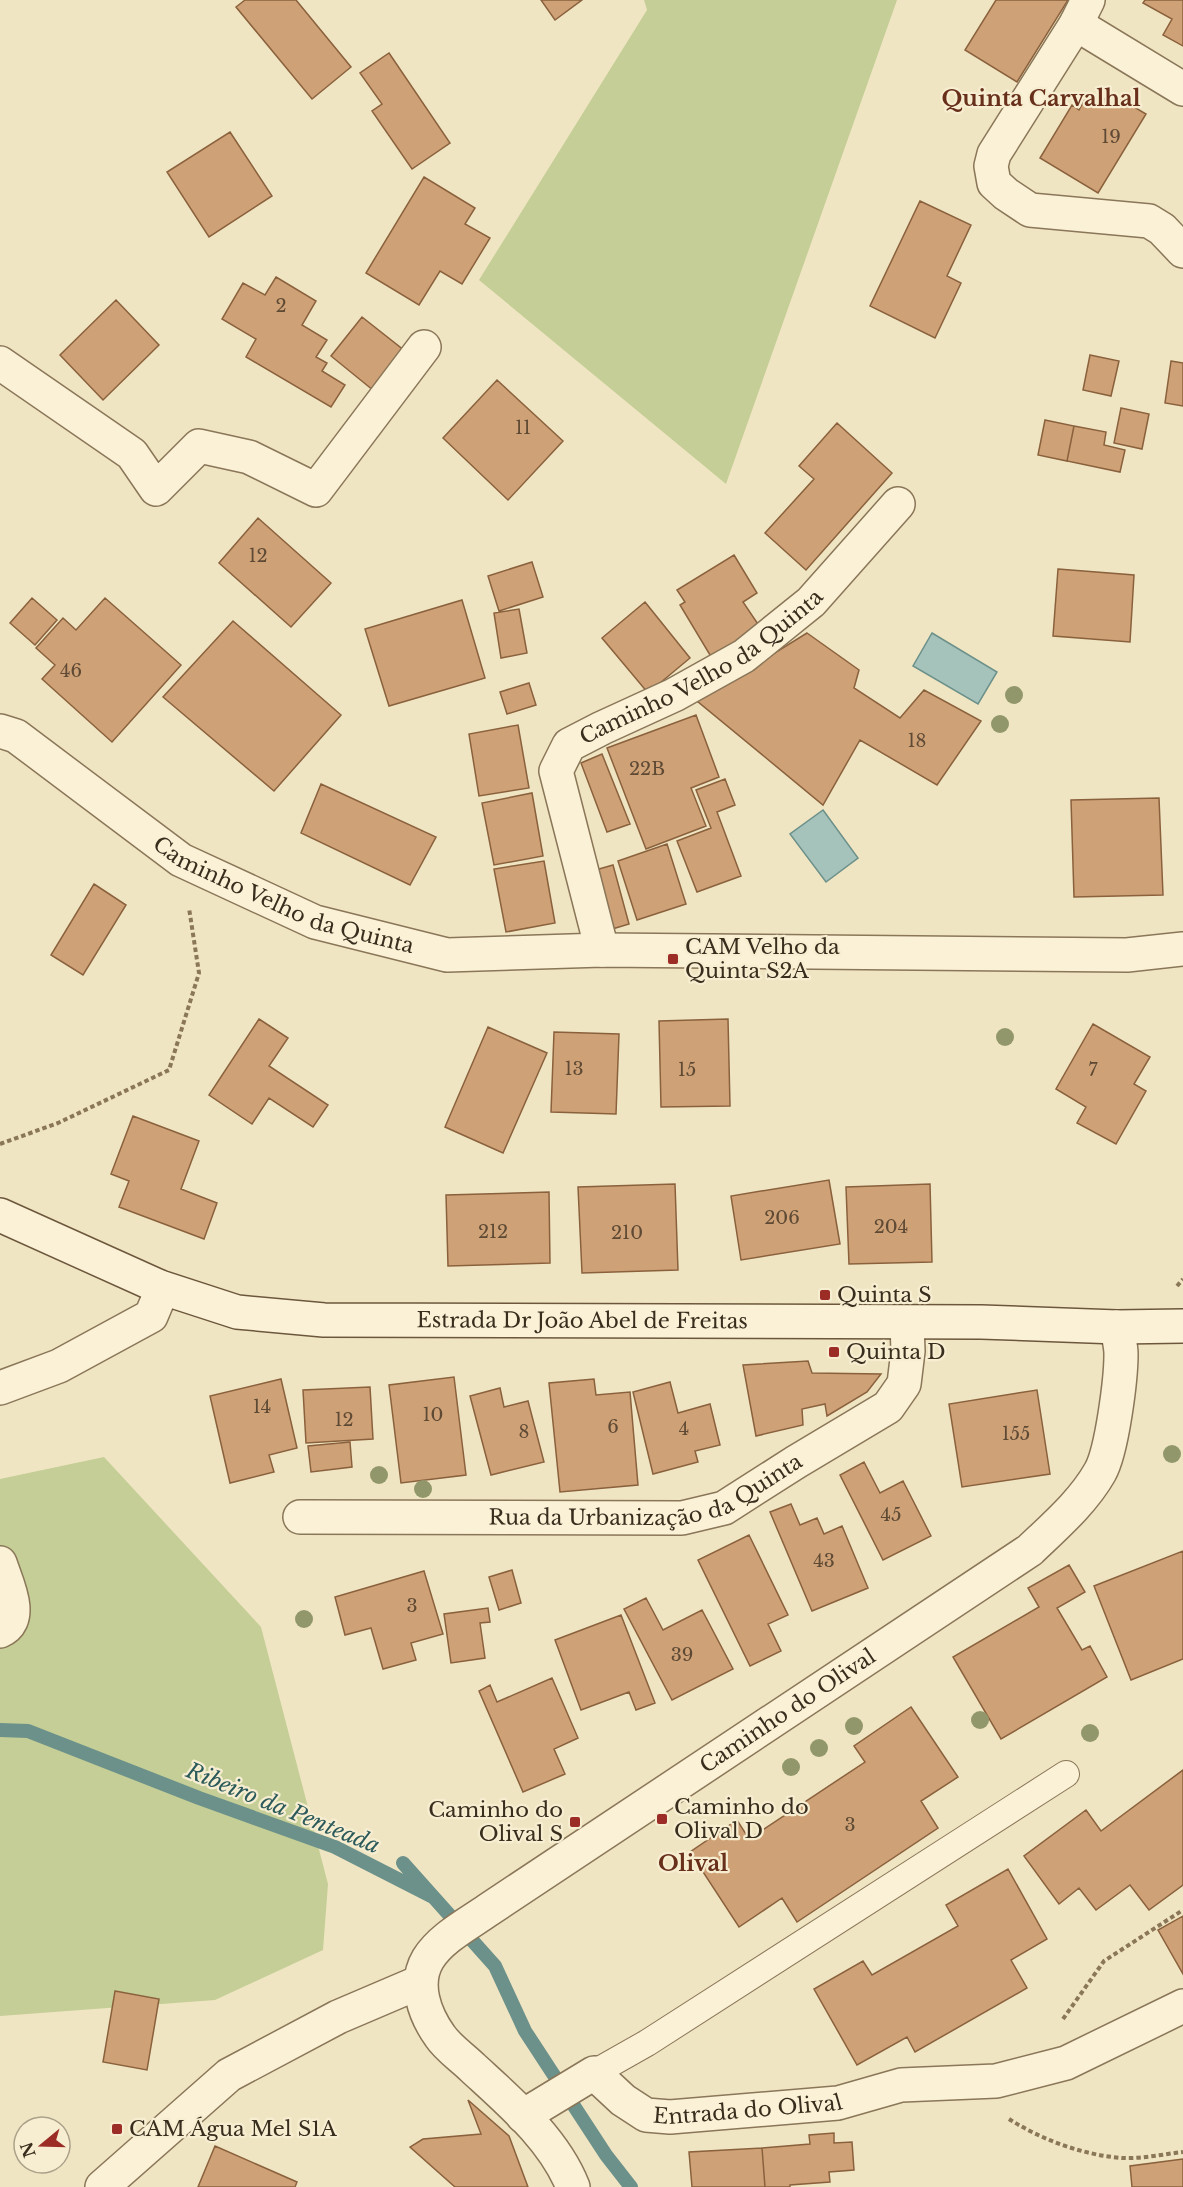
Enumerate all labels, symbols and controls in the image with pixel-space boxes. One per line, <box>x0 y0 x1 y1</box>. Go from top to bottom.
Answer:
district label: Quinta Carvalhal <box>941 85 1141 112</box>
house number: 19 <box>1101 126 1121 148</box>
house number: 2 <box>275 295 287 317</box>
house number: 11 <box>515 417 531 439</box>
house number: 12 <box>248 545 268 567</box>
street label: Caminho Velho da Quinta <box>575 584 829 750</box>
house number: 46 <box>60 660 82 682</box>
house number: 18 <box>908 730 926 752</box>
house number: 22B <box>629 758 665 780</box>
street label: Caminho Velho da Quinta <box>148 831 417 959</box>
place label: CAM Velho da Quinta S2A <box>685 934 840 984</box>
marker: CAM Velho da Quinta S2A <box>666 952 680 966</box>
house number: 13 <box>564 1058 584 1080</box>
house number: 15 <box>678 1059 696 1081</box>
house number: 7 <box>1088 1059 1098 1081</box>
house number: 206 <box>764 1207 800 1229</box>
house number: 204 <box>874 1216 908 1238</box>
house number: 212 <box>478 1221 508 1243</box>
house number: 210 <box>611 1222 643 1244</box>
place label: Quinta S <box>837 1282 932 1308</box>
marker: Quinta S <box>818 1288 832 1302</box>
street label: Estrada Dr João Abel de Freitas <box>417 1307 748 1334</box>
place label: Quinta D <box>846 1339 946 1365</box>
marker: Quinta D <box>827 1345 841 1359</box>
house number: 14 <box>253 1396 271 1418</box>
house number: 10 <box>423 1404 443 1426</box>
house number: 12 <box>334 1409 354 1431</box>
house number: 6 <box>607 1416 619 1438</box>
house number: 4 <box>679 1418 689 1440</box>
house number: 8 <box>519 1421 529 1443</box>
house number: 155 <box>1002 1423 1030 1445</box>
street label: Rua da Urbanização da Quinta <box>488 1448 807 1532</box>
house number: 45 <box>881 1504 901 1526</box>
house number: 43 <box>813 1550 835 1572</box>
house number: 3 <box>406 1595 418 1617</box>
street label: Caminho do Olival <box>695 1643 881 1779</box>
house number: 39 <box>671 1644 693 1666</box>
water label: Ribeiro da Penteada <box>181 1756 384 1859</box>
place label: Caminho do Olival D <box>674 1794 809 1844</box>
place label: Caminho do Olival S <box>428 1797 563 1847</box>
marker: Caminho do Olival D <box>655 1812 669 1826</box>
house number: 3 <box>844 1814 856 1836</box>
marker: Caminho do Olival S <box>568 1815 582 1829</box>
district label: Olival <box>658 1850 728 1877</box>
street label: Entrada do Olival <box>652 2089 846 2130</box>
north arrow <box>12 2115 72 2175</box>
place label: CAM Água Mel S1A <box>129 2116 338 2142</box>
marker: CAM Água Mel S1A <box>110 2122 124 2136</box>
text: N <box>16 2140 40 2160</box>

